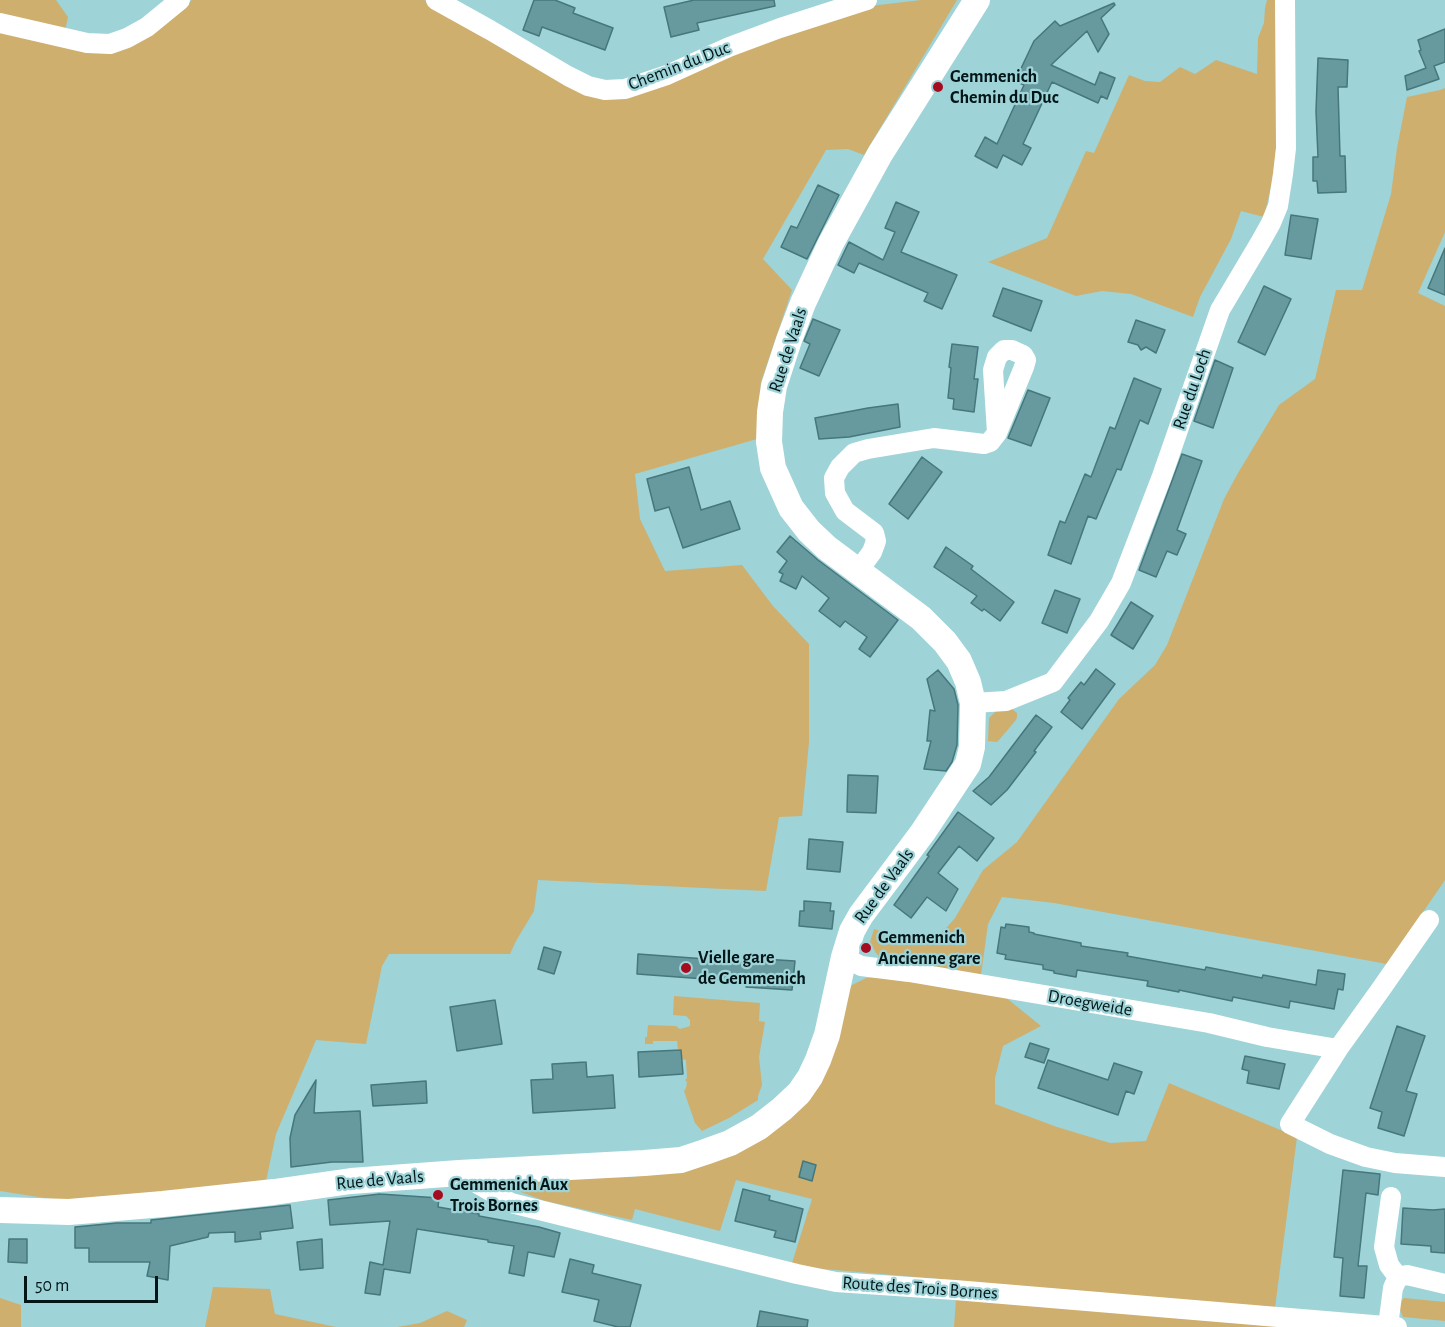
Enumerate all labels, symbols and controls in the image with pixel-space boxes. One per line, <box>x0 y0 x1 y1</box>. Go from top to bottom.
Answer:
street label: Chemin du Duc <box>625 37 733 95</box>
place label: Gemmenich Chemin du Duc <box>950 66 1059 109</box>
marker: Gemmenich Chemin du Duc <box>931 80 945 94</box>
street label: Rue de Vaals <box>764 305 812 395</box>
street label: Rue du Loch <box>1168 346 1216 432</box>
street label: Rue de Vaals <box>850 844 918 928</box>
place label: Gemmenich Ancienne gare <box>878 927 981 970</box>
marker: Gemmenich Ancienne gare <box>859 941 873 955</box>
place label: Vielle gare de Gemmenich <box>698 947 806 990</box>
marker: Vielle gare de Gemmenich <box>679 961 693 975</box>
street label: Droegweide <box>1046 985 1134 1021</box>
street label: Rue de Vaals <box>335 1165 425 1195</box>
place label: Gemmenich Aux Trois Bornes <box>450 1174 568 1216</box>
marker: Gemmenich Aux Trois Bornes <box>431 1188 445 1202</box>
scale bar <box>27 1264 160 1302</box>
street label: Route des Trois Bornes <box>842 1272 998 1304</box>
text: 50 m <box>35 1277 69 1295</box>

